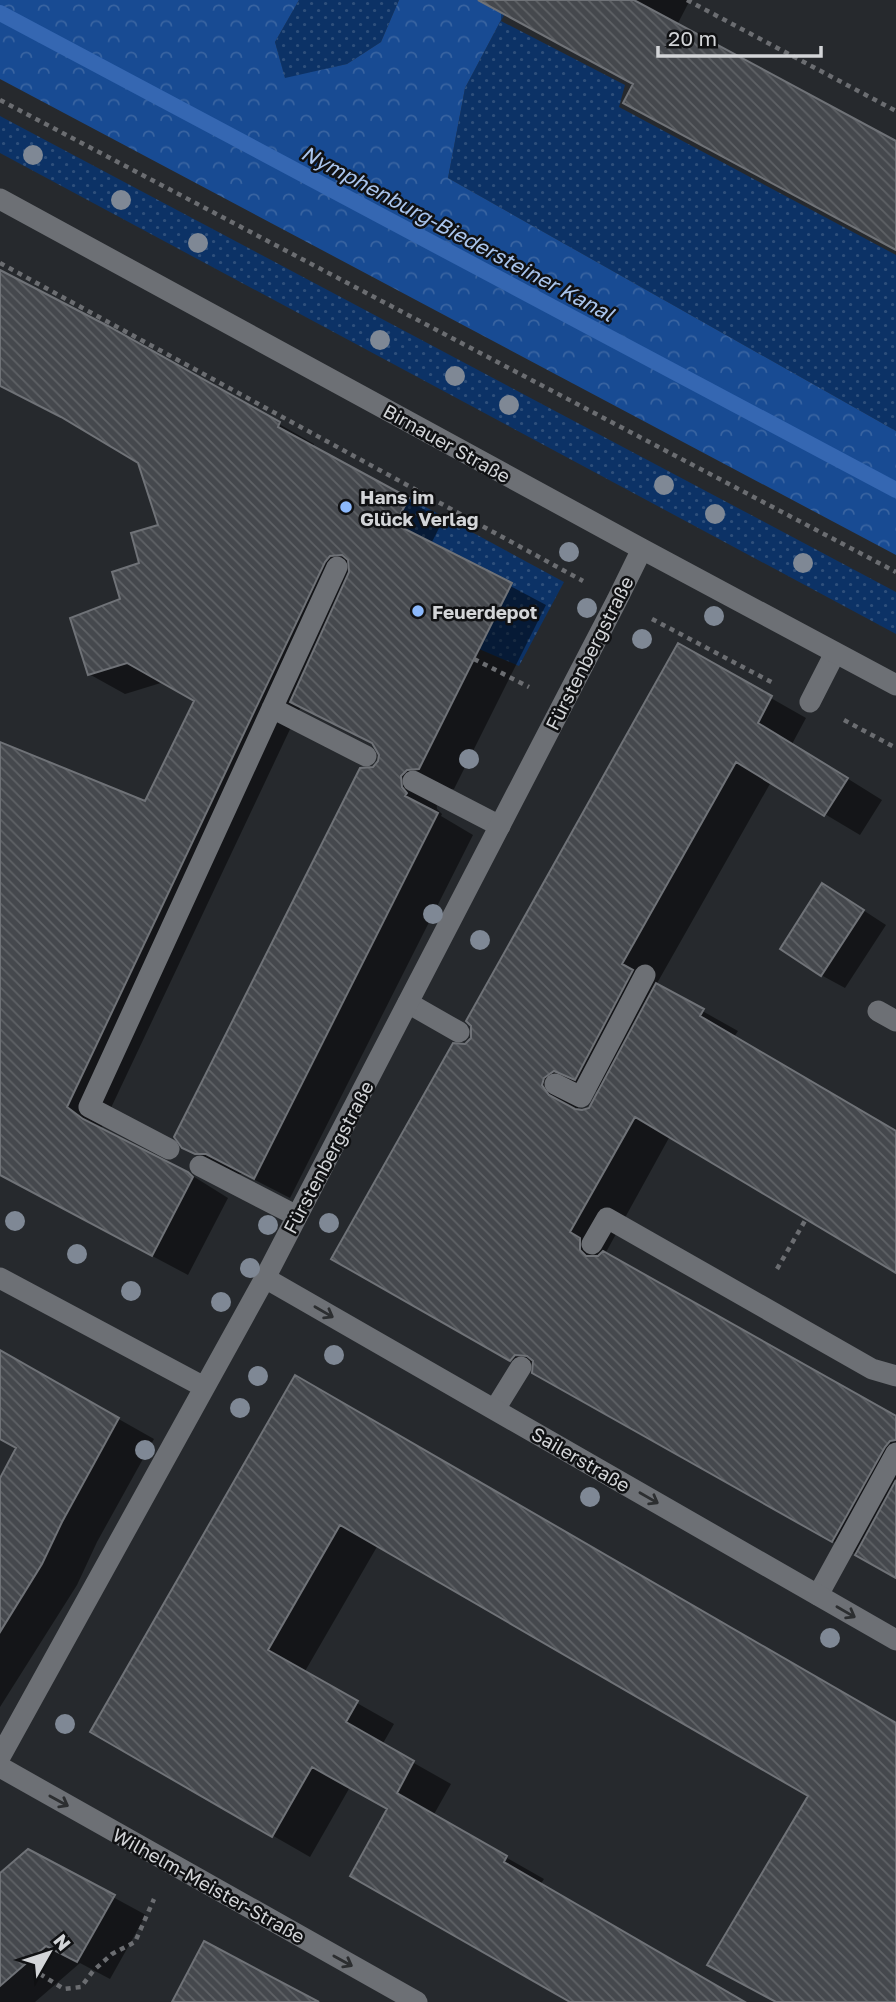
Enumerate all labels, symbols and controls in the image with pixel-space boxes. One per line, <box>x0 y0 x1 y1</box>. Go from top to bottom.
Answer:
scale bar <box>658 14 821 58</box>
text: 20 m <box>668 25 717 51</box>
water label: Nymphenburg-Biedersteiner Kanal <box>297 139 620 327</box>
street label: Birnauer Straße <box>379 399 515 487</box>
place label: Hans im Glück Verlag <box>360 485 478 530</box>
marker: Hans im Glück Verlag <box>338 499 354 515</box>
street label: Fürstenbergstraße <box>540 572 638 734</box>
place label: Feuerdepot <box>432 600 538 623</box>
marker: Feuerdepot <box>410 603 426 619</box>
street label: Fürstenbergstraße <box>278 1077 378 1237</box>
one-way arrow <box>314 1305 334 1319</box>
street label: Sailerstraße <box>528 1422 634 1496</box>
one-way arrow <box>638 1492 659 1505</box>
one-way arrow <box>836 1605 856 1619</box>
one-way arrow <box>49 1794 69 1808</box>
street label: Wilhelm-Meister-Straße <box>109 1823 309 1947</box>
north arrow <box>14 1918 84 1988</box>
text: N <box>49 1929 76 1955</box>
one-way arrow <box>332 1955 353 1968</box>

